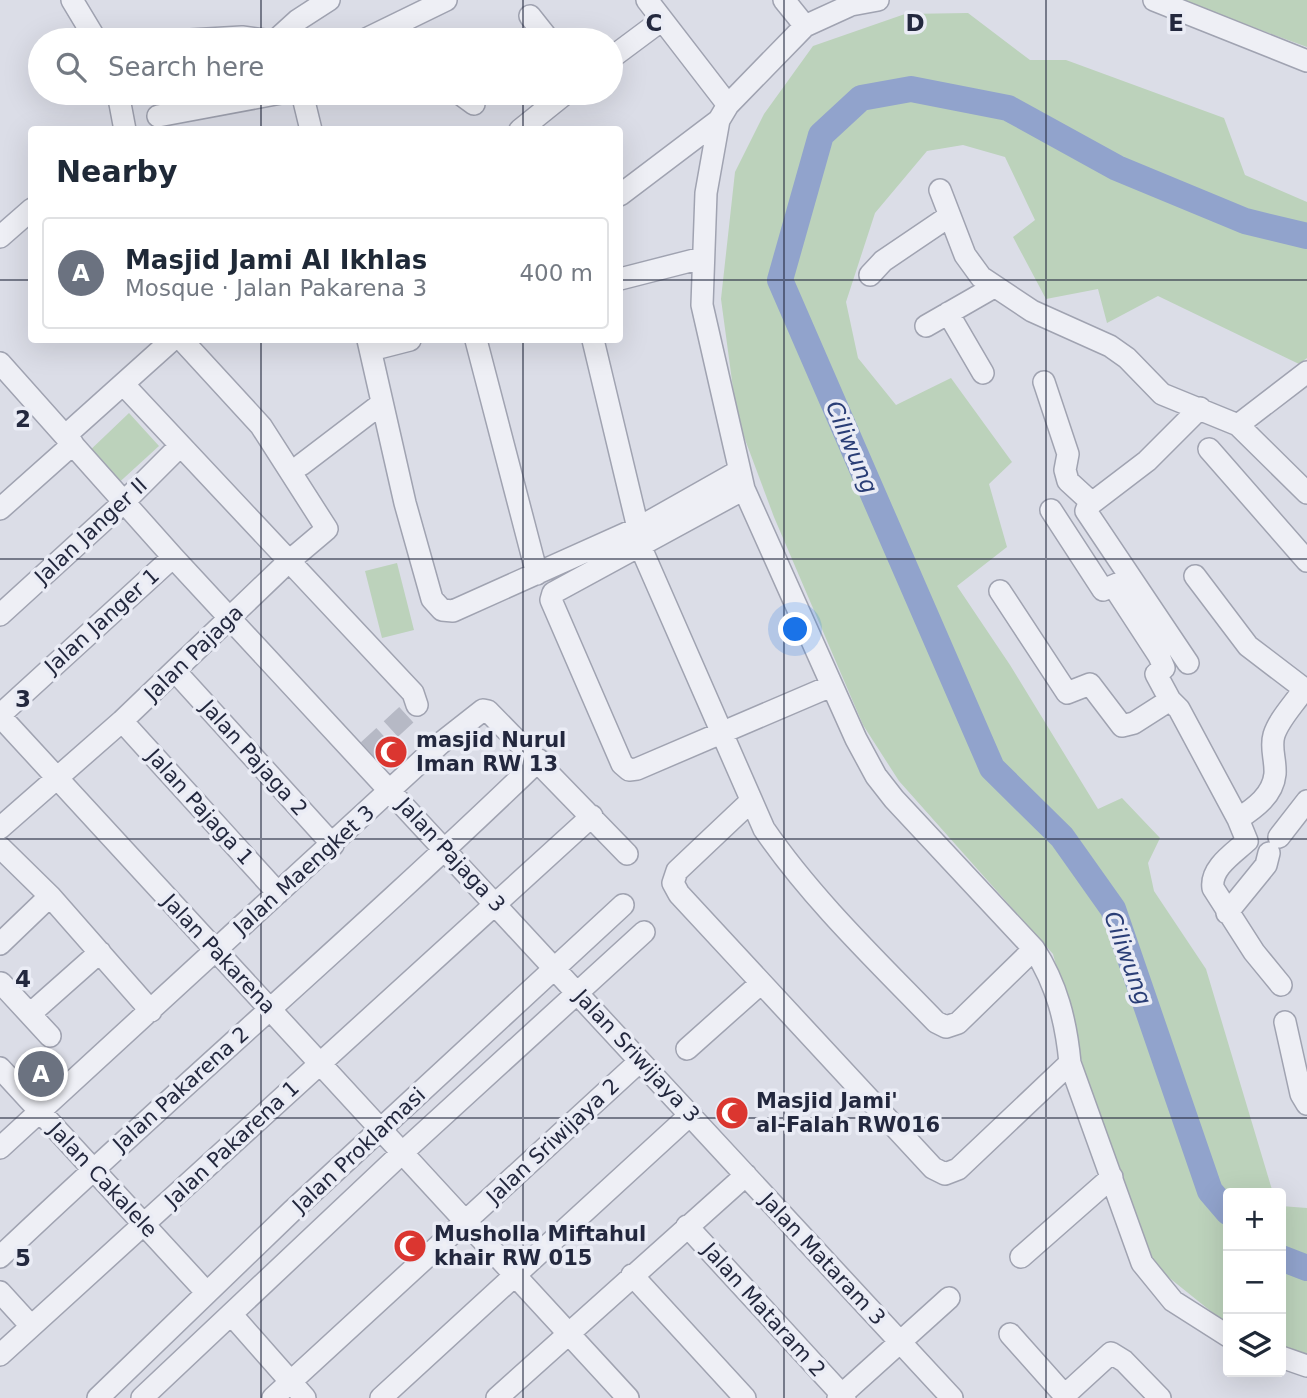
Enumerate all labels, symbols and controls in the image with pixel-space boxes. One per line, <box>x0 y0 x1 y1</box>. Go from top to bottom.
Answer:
text: C <box>646 10 662 36</box>
text: D <box>905 10 925 36</box>
text: E <box>1168 10 1184 36</box>
search box <box>28 28 623 105</box>
icon: search <box>52 48 90 86</box>
text: Search here <box>108 52 264 82</box>
text: Nearby <box>56 154 178 189</box>
text: Masjid Jami Al Ikhlas <box>125 245 427 275</box>
text: A <box>72 260 90 286</box>
text: 400 m <box>519 260 593 286</box>
text: Mosque · Jalan Pakarena 3 <box>125 275 427 301</box>
water label: Ciliwung <box>821 397 883 497</box>
text: 2 <box>15 406 31 432</box>
street label: Jalan Janger II <box>29 473 152 590</box>
street label: Jalan Janger 1 <box>39 564 164 680</box>
street label: Jalan Pajaga <box>138 600 248 707</box>
your location <box>778 612 812 646</box>
text: 3 <box>15 686 31 712</box>
street label: Jalan Pajaga 2 <box>194 694 312 821</box>
place label: masjid Nurul Iman RW 13 <box>416 728 566 776</box>
mosque icon: masjid Nurul Iman RW 13 <box>372 733 410 771</box>
street label: Jalan Pajaga 1 <box>140 743 258 870</box>
street label: Jalan Pajaga 3 <box>391 791 510 917</box>
street label: Jalan Maengket 3 <box>227 801 379 941</box>
street label: Jalan Pakarena <box>156 888 280 1019</box>
water label: Ciliwung <box>1099 908 1157 1008</box>
text: 4 <box>15 966 31 992</box>
street label: Jalan Sriwijaya 3 <box>568 983 705 1127</box>
street label: Jalan Pakarena 2 <box>107 1022 254 1158</box>
pin: A <box>18 1048 64 1100</box>
street label: Jalan Sriwijaya 2 <box>480 1073 624 1210</box>
street label: Jalan Pakarena 1 <box>159 1076 304 1214</box>
street label: Jalan Proklamasi <box>286 1083 430 1219</box>
place label: Masjid Jami' al-Falah RW016 <box>756 1089 940 1137</box>
mosque icon: Masjid Jami' al-Falah RW016 <box>713 1094 751 1132</box>
street label: Jalan Cakalele <box>43 1116 162 1242</box>
street label: Jalan Mataram 3 <box>754 1187 890 1330</box>
map controls <box>1223 1188 1286 1377</box>
button: + <box>1223 1188 1286 1251</box>
place label: Musholla Miftahul khair RW 015 <box>434 1222 646 1270</box>
mosque icon: Musholla Miftahul khair RW 015 <box>391 1227 429 1265</box>
street label: Jalan Mataram 2 <box>696 1237 830 1382</box>
text: 5 <box>15 1245 31 1271</box>
button: − <box>1223 1251 1286 1314</box>
button: layers <box>1223 1314 1286 1377</box>

